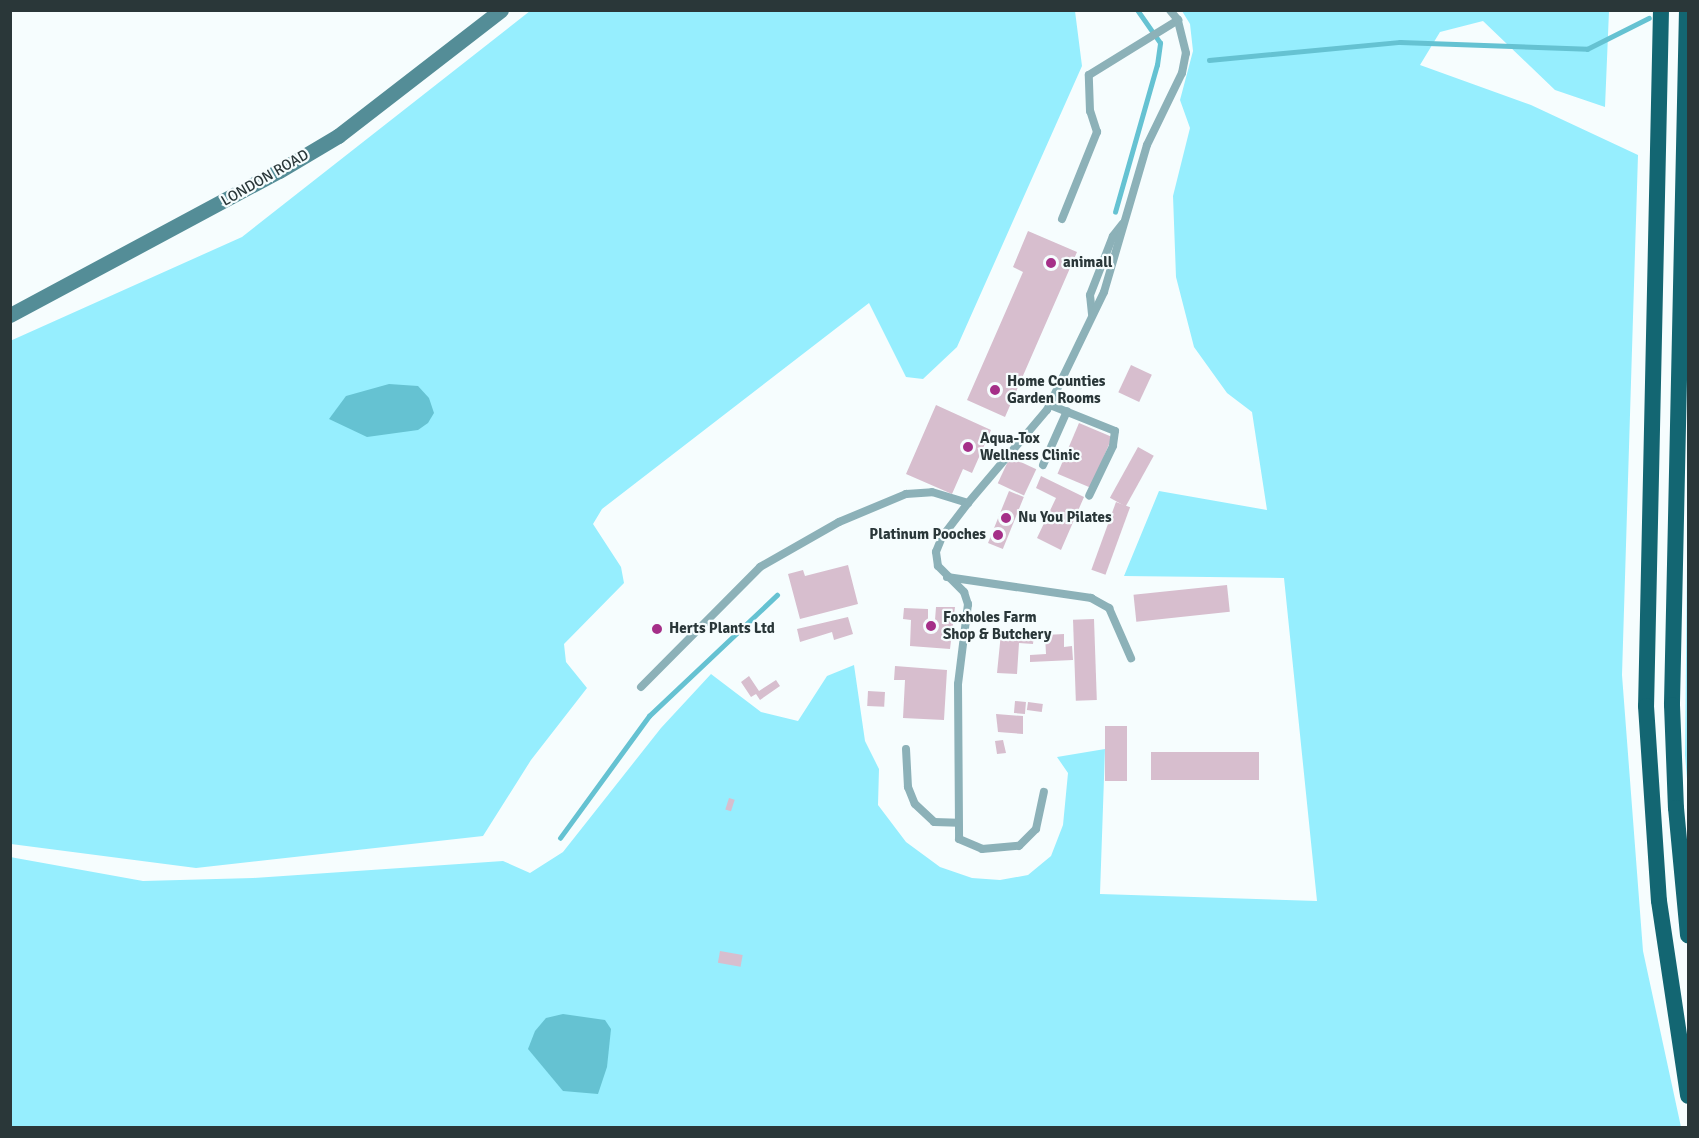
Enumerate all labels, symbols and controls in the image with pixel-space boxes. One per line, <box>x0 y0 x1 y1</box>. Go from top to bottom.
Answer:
street label: LONDON ROAD <box>218 146 312 210</box>
place label: animall <box>1063 254 1112 272</box>
marker: animall <box>1044 256 1058 270</box>
place label: Home Counties Garden Rooms <box>1007 372 1106 407</box>
marker: Home Counties Garden Rooms <box>988 383 1002 397</box>
place label: Aqua-Tox Wellness Clinic <box>980 429 1080 464</box>
marker: Aqua-Tox Wellness Clinic <box>961 440 975 454</box>
place label: Nu You Pilates <box>1018 509 1112 527</box>
marker: Nu You Pilates <box>999 511 1013 525</box>
place label: Platinum Pooches <box>869 526 986 544</box>
marker: Platinum Pooches <box>991 528 1005 542</box>
place label: Foxholes Farm Shop & Butchery <box>943 608 1051 643</box>
marker: Foxholes Farm Shop & Butchery <box>924 619 938 633</box>
place label: Herts Plants Ltd <box>669 620 775 638</box>
marker: Herts Plants Ltd <box>650 622 664 636</box>

